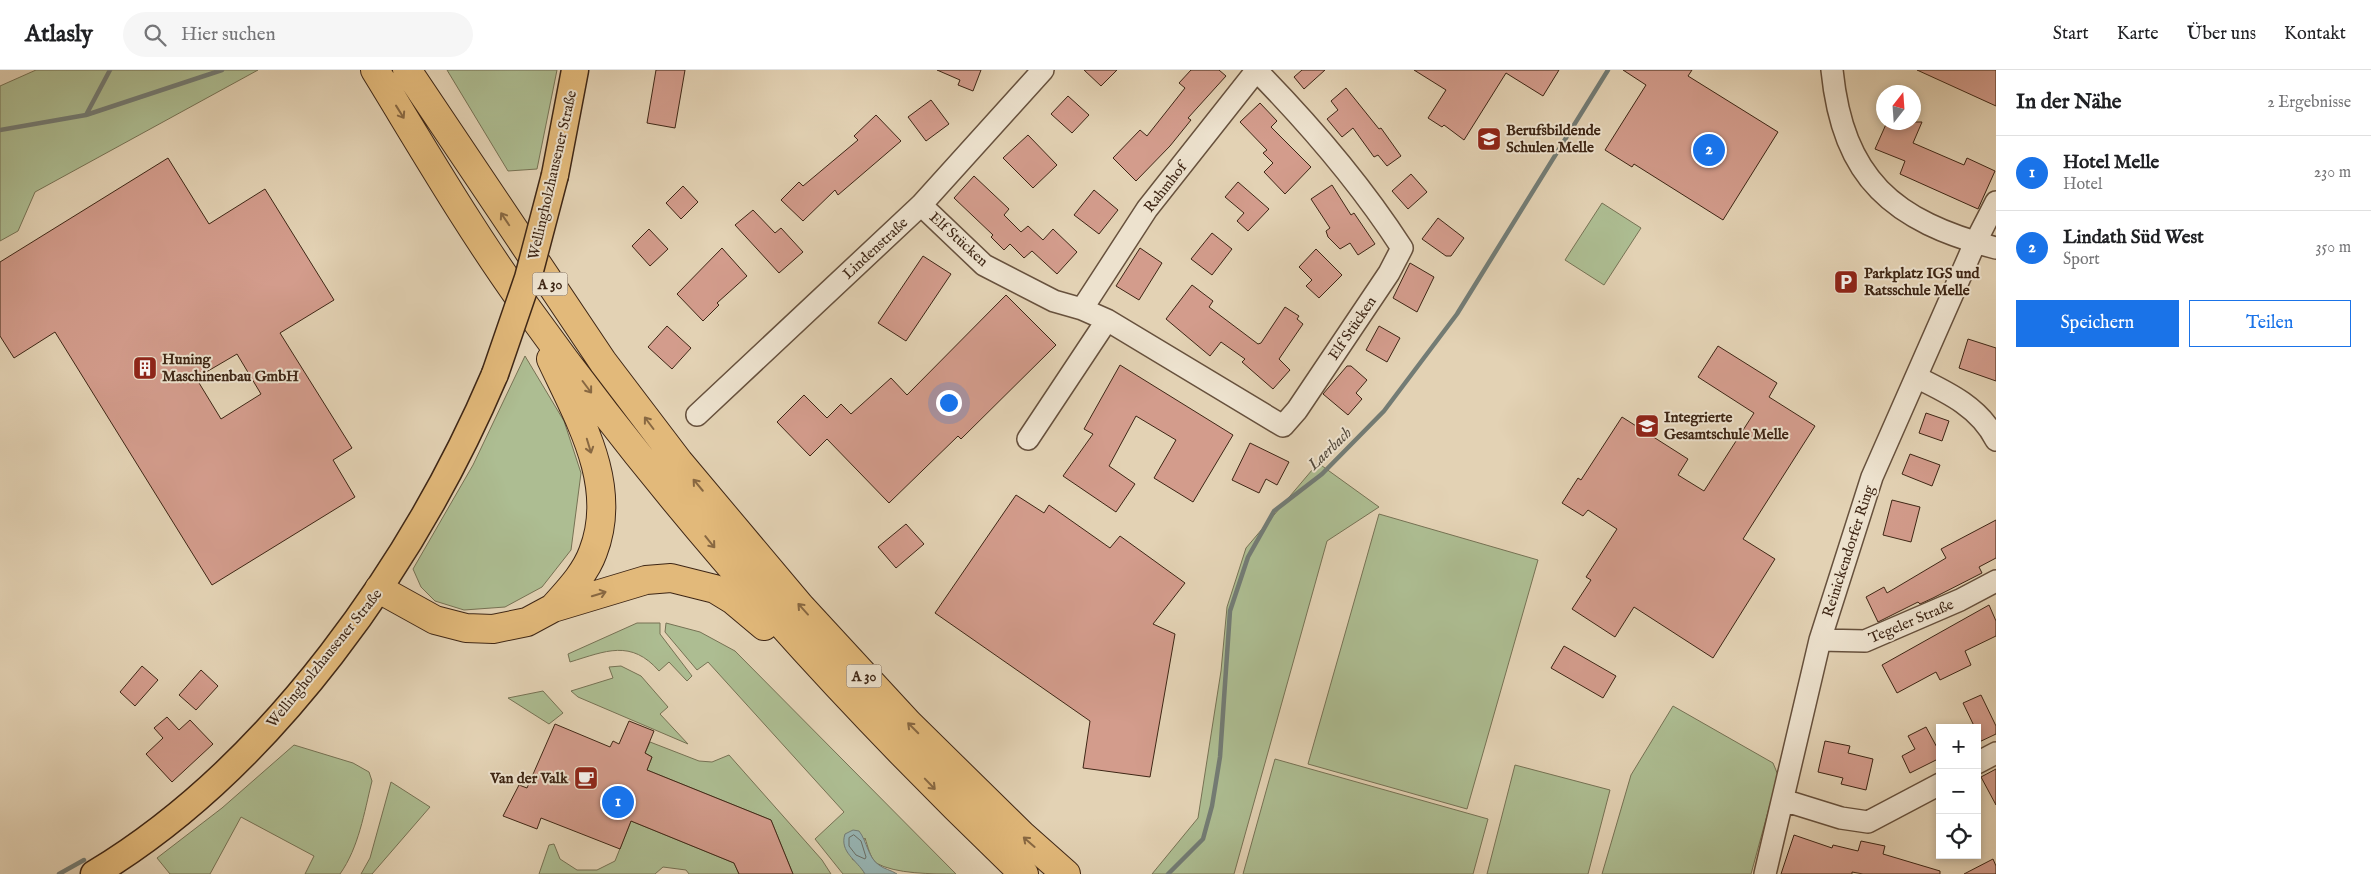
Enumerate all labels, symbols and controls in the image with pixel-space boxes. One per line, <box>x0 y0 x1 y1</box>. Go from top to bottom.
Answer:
search box <box>123 12 473 57</box>
text: Atlasly <box>25 19 93 50</box>
icon: search <box>141 21 169 49</box>
text: Hier suchen <box>181 23 276 47</box>
text: Start <box>2053 23 2089 46</box>
text: Karte <box>2117 23 2159 46</box>
text: Über uns <box>2187 23 2256 46</box>
text: Kontakt <box>2284 23 2346 46</box>
north arrow <box>1876 85 1921 130</box>
street label: Wellingholzhausener Straße <box>524 88 581 262</box>
text: In der Nähe <box>2016 89 2122 116</box>
text: 2 Ergebnisse <box>2267 93 2351 113</box>
one-way arrow <box>396 104 406 118</box>
place label: Berufsbildende Schulen Melle <box>1506 121 1601 157</box>
school or university icon: Berufsbildende Schulen Melle <box>1476 126 1502 152</box>
pin: 2 <box>1693 131 1725 169</box>
text: Hotel Melle <box>2063 151 2159 175</box>
street label: Rahmhof <box>1140 156 1193 216</box>
text: 1 <box>2029 163 2035 183</box>
text: 230 m <box>2314 163 2351 183</box>
text: Hotel <box>2063 175 2102 195</box>
street label: Elf Stücken <box>925 208 992 271</box>
one-way arrow <box>500 212 510 226</box>
street label: Lindenstraße <box>839 213 912 283</box>
text: Lindath Süd West <box>2063 226 2204 250</box>
text: 2 <box>2028 238 2036 258</box>
text: 350 m <box>2316 238 2351 258</box>
text: Sport <box>2063 250 2100 270</box>
place label: Parkplatz IGS und Ratsschule Melle <box>1864 264 1980 300</box>
parking icon: Parkplatz IGS und Ratsschule Melle <box>1833 269 1859 295</box>
road number: A 30 <box>532 272 568 295</box>
street label: Elf Stücken <box>1324 293 1381 364</box>
button: Speichern <box>2016 300 2179 347</box>
button: Teilen <box>2189 300 2351 347</box>
place label: Huning Maschinenbau GmbH <box>162 350 299 386</box>
building icon: Huning Maschinenbau GmbH <box>132 355 158 381</box>
one-way arrow <box>581 380 592 393</box>
your location <box>936 390 962 416</box>
place label: Integrierte Gesamtschule Melle <box>1664 408 1789 444</box>
school or university icon: Integrierte Gesamtschule Melle <box>1634 413 1660 439</box>
one-way arrow <box>644 416 654 430</box>
water label: Laerbach <box>1304 424 1357 476</box>
one-way arrow <box>585 438 595 454</box>
one-way arrow <box>693 479 704 492</box>
street label: Reinickendorfer Ring <box>1818 482 1879 619</box>
one-way arrow <box>704 535 715 548</box>
street label: Wellingholzhausener Straße <box>262 585 386 732</box>
one-way arrow <box>591 588 607 598</box>
street label: Tegeler Straße <box>1866 595 1957 648</box>
one-way arrow <box>797 602 809 615</box>
road number: A 30 <box>846 664 882 688</box>
one-way arrow <box>907 722 919 735</box>
map controls <box>1936 724 1981 859</box>
button: + <box>1936 724 1981 769</box>
cafe icon: Van der Valk <box>573 765 599 791</box>
place label: Van der Valk <box>489 769 569 788</box>
button: − <box>1936 769 1981 814</box>
one-way arrow <box>924 778 936 790</box>
pin: 1 <box>602 783 634 821</box>
button: locate <box>1936 814 1981 859</box>
one-way arrow <box>1023 836 1036 848</box>

